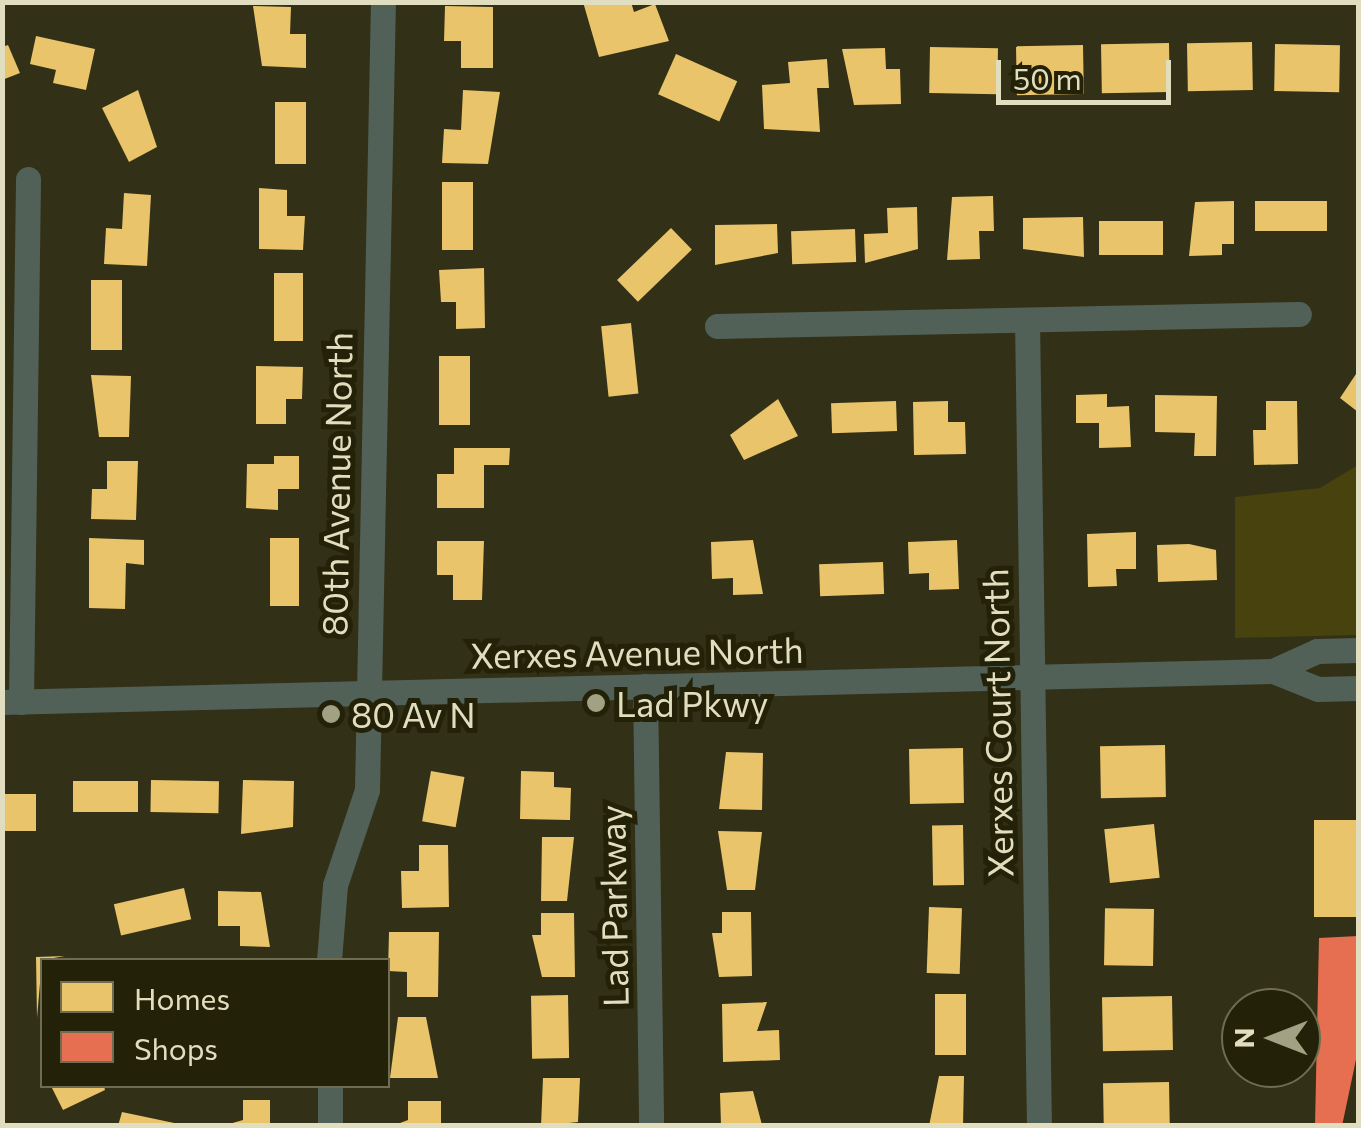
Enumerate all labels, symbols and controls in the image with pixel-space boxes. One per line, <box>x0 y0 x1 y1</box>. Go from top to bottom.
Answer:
scale bar <box>1001 40 1176 102</box>
text: 50 m <box>1013 59 1082 96</box>
street label: 80th Avenue North <box>312 332 360 636</box>
street label: Xerxes Court North <box>973 568 1021 878</box>
street label: Xerxes Avenue North <box>470 628 804 676</box>
place label: Lad Pkwy <box>616 682 768 724</box>
marker: Lad Pkwy <box>585 692 607 714</box>
place label: 80 Av N <box>351 693 476 735</box>
marker: 80 Av N <box>320 703 342 725</box>
street label: Lad Parkway <box>590 805 636 1007</box>
legend <box>40 958 390 1088</box>
text: Homes <box>134 979 230 1016</box>
north arrow <box>1221 988 1321 1088</box>
text: N <box>1226 1028 1260 1049</box>
text: Shops <box>134 1029 218 1066</box>

